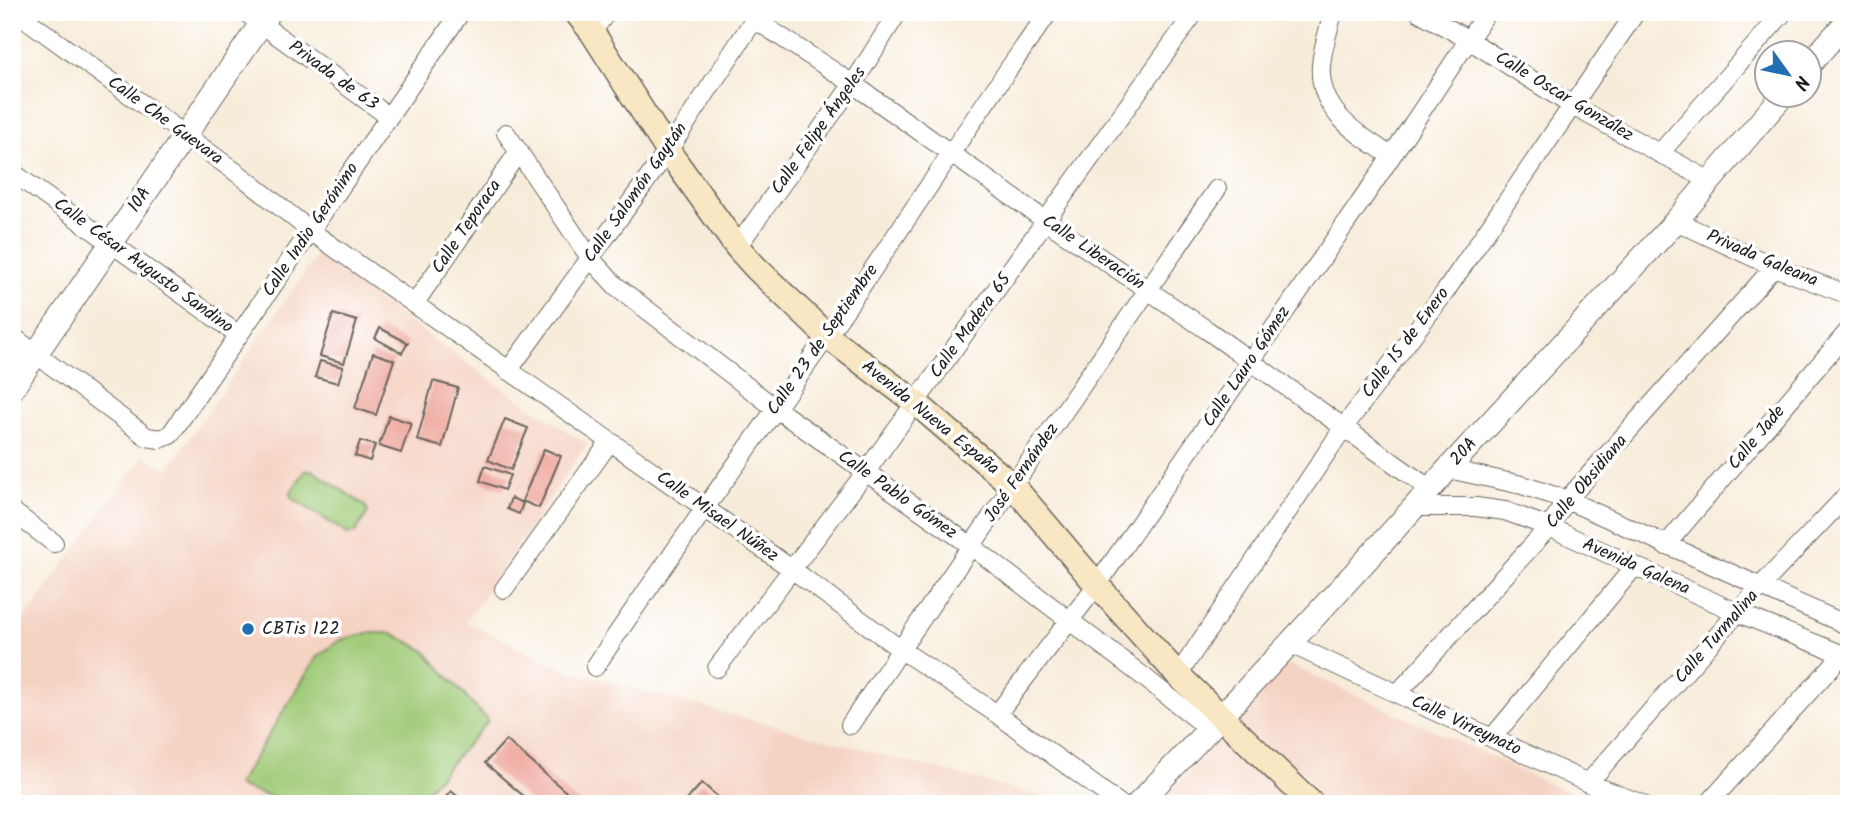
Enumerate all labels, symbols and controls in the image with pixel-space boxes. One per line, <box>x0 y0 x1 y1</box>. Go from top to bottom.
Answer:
street label: Privada de 63 <box>282 33 384 119</box>
north arrow <box>1752 38 1822 108</box>
street label: Calle Oscar González <box>1489 44 1639 150</box>
street label: Calle Felipe Ángeles <box>764 61 874 201</box>
street label: Calle Che Guevara <box>101 69 229 173</box>
text: N <box>1785 69 1816 95</box>
street label: Calle Salomón Gaytán <box>576 117 696 269</box>
street label: Calle Indio Gerónimo <box>255 157 367 303</box>
street label: Calle Teporaca <box>425 174 509 280</box>
street label: 10A <box>121 181 159 219</box>
street label: Calle César Augusto Sandino <box>47 191 239 341</box>
street label: Calle Liberación <box>1035 208 1151 298</box>
street label: Privada Galeana <box>1702 222 1822 296</box>
street label: Calle 23 de Septiembre <box>760 258 886 422</box>
street label: Calle Madera 65 <box>923 266 1020 385</box>
street label: Calle 15 de Enero <box>1355 281 1457 405</box>
street label: Calle Lauro Gómez <box>1196 300 1299 434</box>
street label: Avenida Nueva España <box>855 353 1005 483</box>
street label: Calle Jade <box>1721 399 1793 477</box>
street label: José Fernández <box>977 417 1067 529</box>
street label: Calle Obsidiana <box>1539 428 1635 536</box>
street label: 20A <box>1443 431 1485 473</box>
street label: Calle Pablo Gómez <box>831 443 963 547</box>
street label: Calle Misael Núñez <box>650 464 784 570</box>
street label: Avenida Galena <box>1578 530 1694 604</box>
street label: Calle Turmalina <box>1668 583 1766 691</box>
place label: CBTis 122 <box>262 615 340 644</box>
marker: CBTis 122 <box>240 621 256 637</box>
street label: Calle Virreynato <box>1406 688 1526 764</box>

